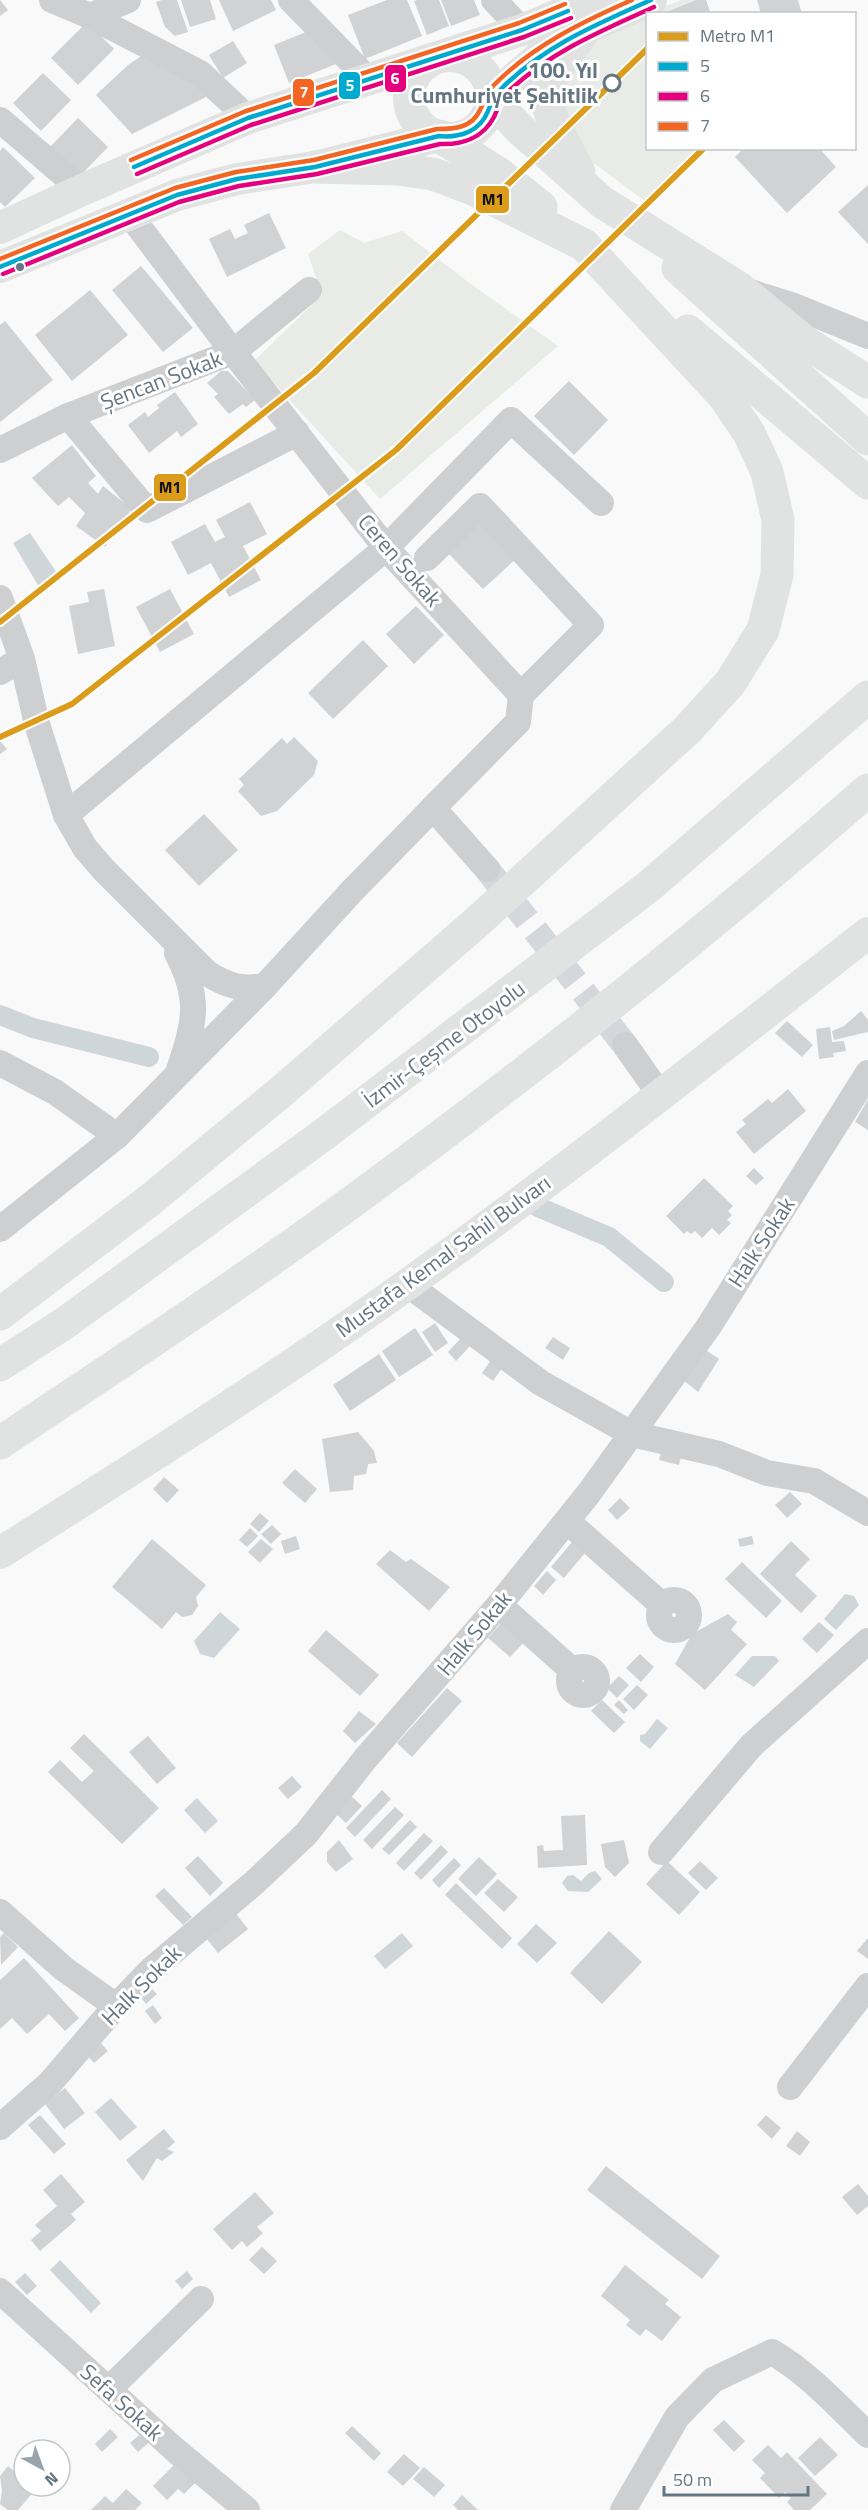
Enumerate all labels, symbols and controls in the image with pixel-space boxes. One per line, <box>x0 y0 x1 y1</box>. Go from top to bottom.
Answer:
legend <box>646 12 856 150</box>
text: Metro M1 <box>700 22 775 49</box>
text: 5 <box>700 52 710 79</box>
place label: 100. Yıl Cumhuriyet Şehitlik <box>410 53 599 112</box>
line badge: 6 <box>384 64 407 93</box>
text: 6 <box>391 66 400 90</box>
line badge: 5 <box>338 71 361 100</box>
text: 5 <box>346 73 355 97</box>
marker: 100. Yıl Cumhuriyet Şehitlik <box>603 74 621 92</box>
line badge: 7 <box>292 78 315 107</box>
text: 7 <box>300 80 308 104</box>
text: 6 <box>700 82 710 109</box>
text: 7 <box>700 112 710 139</box>
line badge: M1 <box>475 185 510 214</box>
text: M1 <box>482 187 504 211</box>
unlabelled marker <box>14 261 26 273</box>
street label: Şencan Sokak <box>95 341 227 419</box>
line badge: M1 <box>153 473 187 502</box>
text: M1 <box>159 475 181 499</box>
street label: Ceren Sokak <box>350 506 450 614</box>
street label: İzmir-Çeşme Otoyolu <box>356 972 532 1116</box>
street label: Mustafa Kemal Sahil Bulvarı <box>328 1166 558 1346</box>
street label: Halk Sokak <box>719 1190 803 1294</box>
street label: Halk Sokak <box>428 1583 520 1683</box>
street label: Halk Sokak <box>93 1937 189 2033</box>
street label: Sefa Sokak <box>73 2355 172 2449</box>
north arrow <box>12 2438 72 2498</box>
scale bar <box>664 2459 808 2497</box>
text: 50 m <box>673 2466 712 2493</box>
text: N <box>40 2467 64 2492</box>

